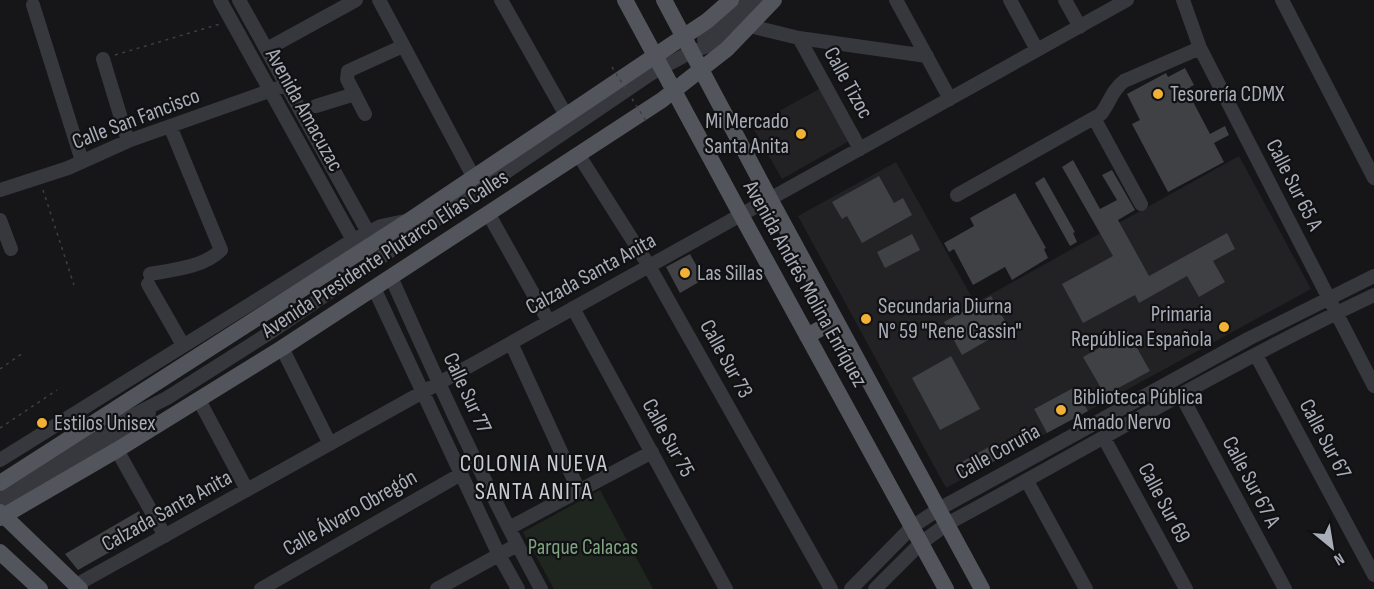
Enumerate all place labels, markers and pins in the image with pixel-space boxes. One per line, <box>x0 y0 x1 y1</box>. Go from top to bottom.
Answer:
place label: Tesorería CDMX <box>1170 81 1285 108</box>
marker: Tesorería CDMX <box>1151 87 1165 101</box>
place label: Mi Mercado Santa Anita <box>705 108 789 160</box>
marker: Mi Mercado Santa Anita <box>794 127 808 141</box>
place label: Las Sillas <box>697 260 763 287</box>
marker: Las Sillas <box>678 266 692 280</box>
place label: Secundaria Diurna N° 59 "Rene Cassin" <box>878 293 1022 345</box>
place label: Primaria República Española <box>1071 301 1212 353</box>
marker: Secundaria Diurna N° 59 "Rene Cassin" <box>859 312 873 326</box>
marker: Primaria República Española <box>1217 320 1231 334</box>
place label: Biblioteca Pública Amado Nervo <box>1072 384 1203 436</box>
marker: Biblioteca Pública Amado Nervo <box>1054 403 1068 417</box>
place label: Estilos Unisex <box>54 410 156 437</box>
marker: Estilos Unisex <box>35 416 49 430</box>

